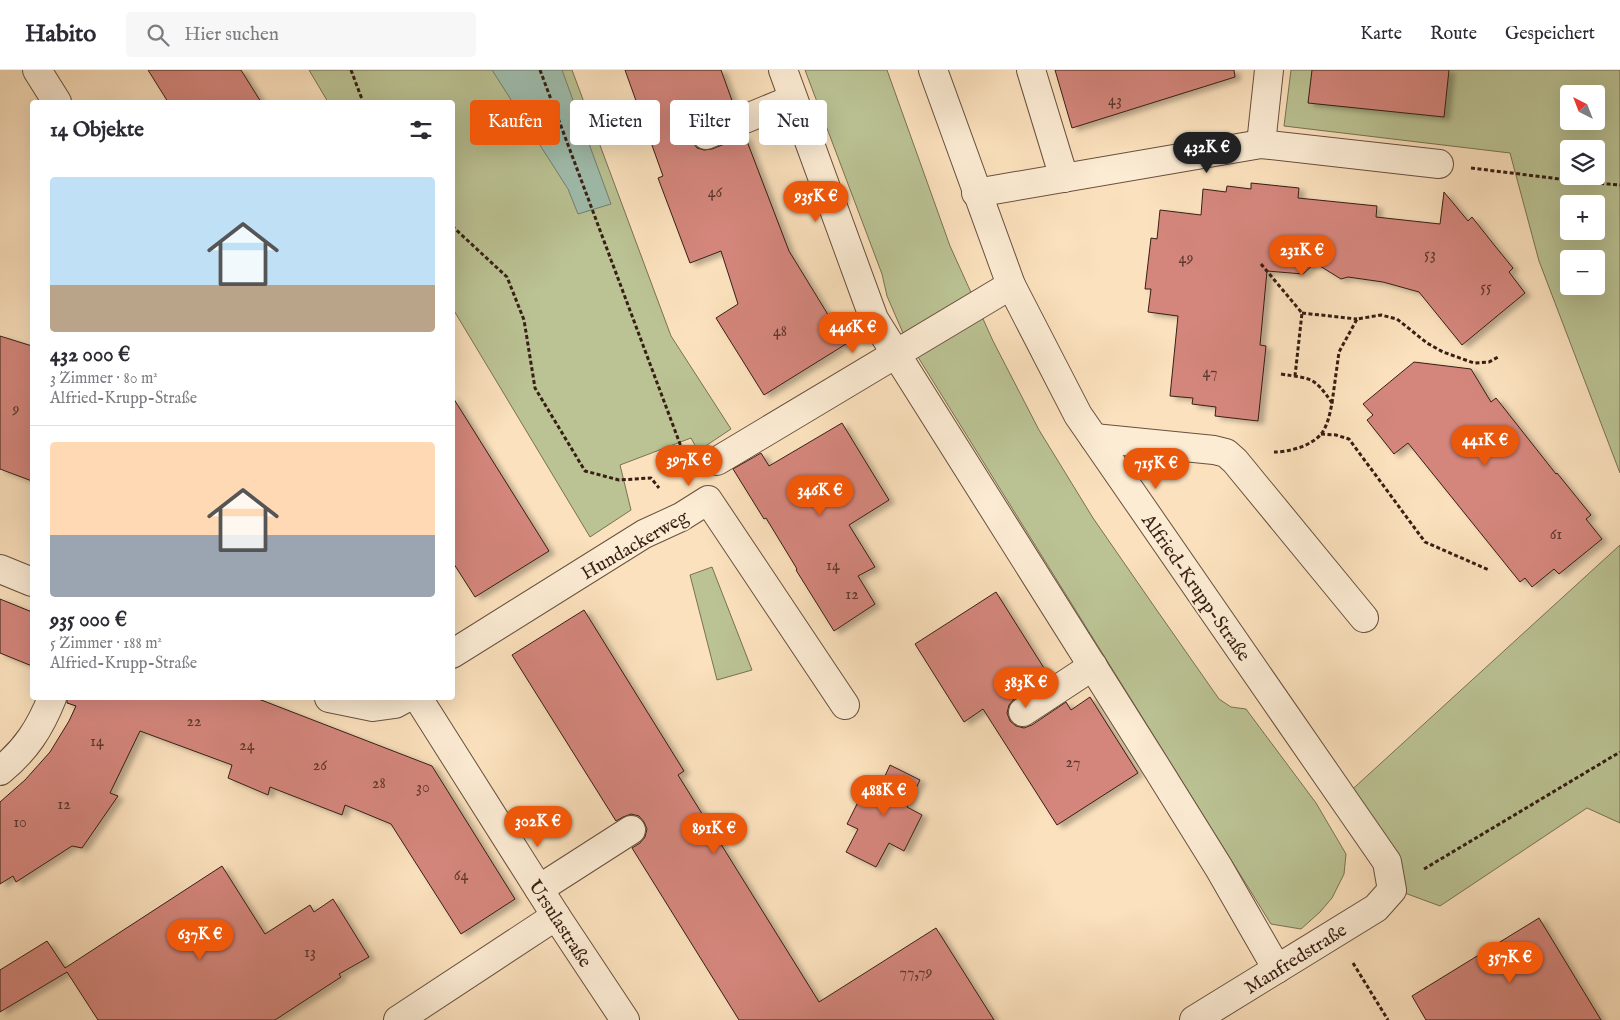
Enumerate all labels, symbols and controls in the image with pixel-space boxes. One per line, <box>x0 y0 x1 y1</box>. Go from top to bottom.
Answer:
search box <box>126 12 476 57</box>
text: Habito <box>25 19 96 50</box>
icon: search <box>144 21 172 49</box>
text: Hier suchen <box>184 23 279 47</box>
text: Karte <box>1360 23 1402 46</box>
text: Route <box>1430 23 1477 46</box>
text: Gespeichert <box>1505 23 1595 46</box>
north arrow <box>1560 85 1605 130</box>
map controls <box>1560 85 1605 295</box>
house number: 43 <box>1108 91 1122 111</box>
chip: Kaufen <box>470 100 560 145</box>
chip: Mieten <box>570 100 660 145</box>
chip: Filter <box>670 100 749 145</box>
chip: Neu <box>759 100 827 145</box>
icon: filters <box>407 116 435 144</box>
text: 14 Objekte <box>50 117 144 144</box>
pin: 432K € <box>1166 132 1248 174</box>
text: 432K € <box>1184 138 1230 158</box>
button: layers <box>1560 140 1605 185</box>
pin: 935K € <box>775 180 857 223</box>
house number: 46 <box>708 183 723 203</box>
text: 935K € <box>794 187 838 207</box>
button: + <box>1560 195 1605 240</box>
icon: home <box>198 209 288 299</box>
pin: 231K € <box>1261 234 1343 277</box>
text: 231K € <box>1280 241 1324 261</box>
house number: 53 <box>1424 245 1436 265</box>
house number: 49 <box>1179 249 1193 269</box>
button: − <box>1560 250 1605 295</box>
house number: 55 <box>1480 278 1492 298</box>
pin: 446K € <box>812 312 894 354</box>
text: 446K € <box>830 318 876 338</box>
house number: 48 <box>773 322 787 342</box>
text: 432 000 € <box>50 342 130 369</box>
house number: 47 <box>1203 363 1217 383</box>
text: 3 Zimmer · 80 m² <box>50 369 158 389</box>
text: Alfried-Krupp-Straße <box>50 389 197 409</box>
house number: 9 <box>12 400 20 420</box>
pin: 441K € <box>1444 424 1526 467</box>
text: 441K € <box>1462 431 1508 451</box>
pin: 397K € <box>648 444 730 487</box>
pin: 715K € <box>1115 448 1197 490</box>
text: 397K € <box>667 451 711 471</box>
text: 715K € <box>1134 454 1178 474</box>
pin: 346K € <box>779 474 861 517</box>
icon: home <box>198 475 288 565</box>
text: 346K € <box>797 481 843 501</box>
street label: Hundackerweg <box>577 505 693 586</box>
street label: Alfried-Krupp-Straße <box>1135 509 1255 667</box>
house number: 61 <box>1550 525 1562 545</box>
house number: 14 <box>826 556 840 576</box>
house number: 12 <box>845 585 859 605</box>
text: 935 000 € <box>50 607 127 634</box>
text: 5 Zimmer · 188 m² <box>50 634 162 654</box>
text: Alfried-Krupp-Straße <box>50 654 197 674</box>
pin: 383K € <box>985 666 1067 709</box>
text: 383K € <box>1005 673 1047 693</box>
house number: 22 <box>186 712 202 732</box>
house number: 14 <box>90 732 104 752</box>
house number: 24 <box>239 736 255 756</box>
house number: 27 <box>1066 753 1080 773</box>
house number: 26 <box>313 756 327 776</box>
house number: 28 <box>372 774 386 794</box>
pin: 488K € <box>843 774 925 817</box>
house number: 30 <box>416 778 430 798</box>
text: 488K € <box>862 781 906 801</box>
house number: 12 <box>57 795 71 815</box>
pin: 302K € <box>497 806 579 848</box>
text: 302K € <box>515 812 561 832</box>
pin: 891K € <box>673 812 755 855</box>
house number: 10 <box>13 813 27 833</box>
text: 891K € <box>692 819 736 839</box>
house number: 64 <box>454 866 468 886</box>
street label: Ursulastraße <box>522 876 597 973</box>
pin: 637K € <box>159 918 241 961</box>
street label: Manfredstraße <box>1241 919 1352 1001</box>
text: 637K € <box>178 925 222 945</box>
pin: 357K € <box>1469 942 1551 984</box>
house number: 13 <box>304 943 316 963</box>
text: 357K € <box>1488 948 1532 968</box>
house number: 77,79 <box>900 963 932 983</box>

